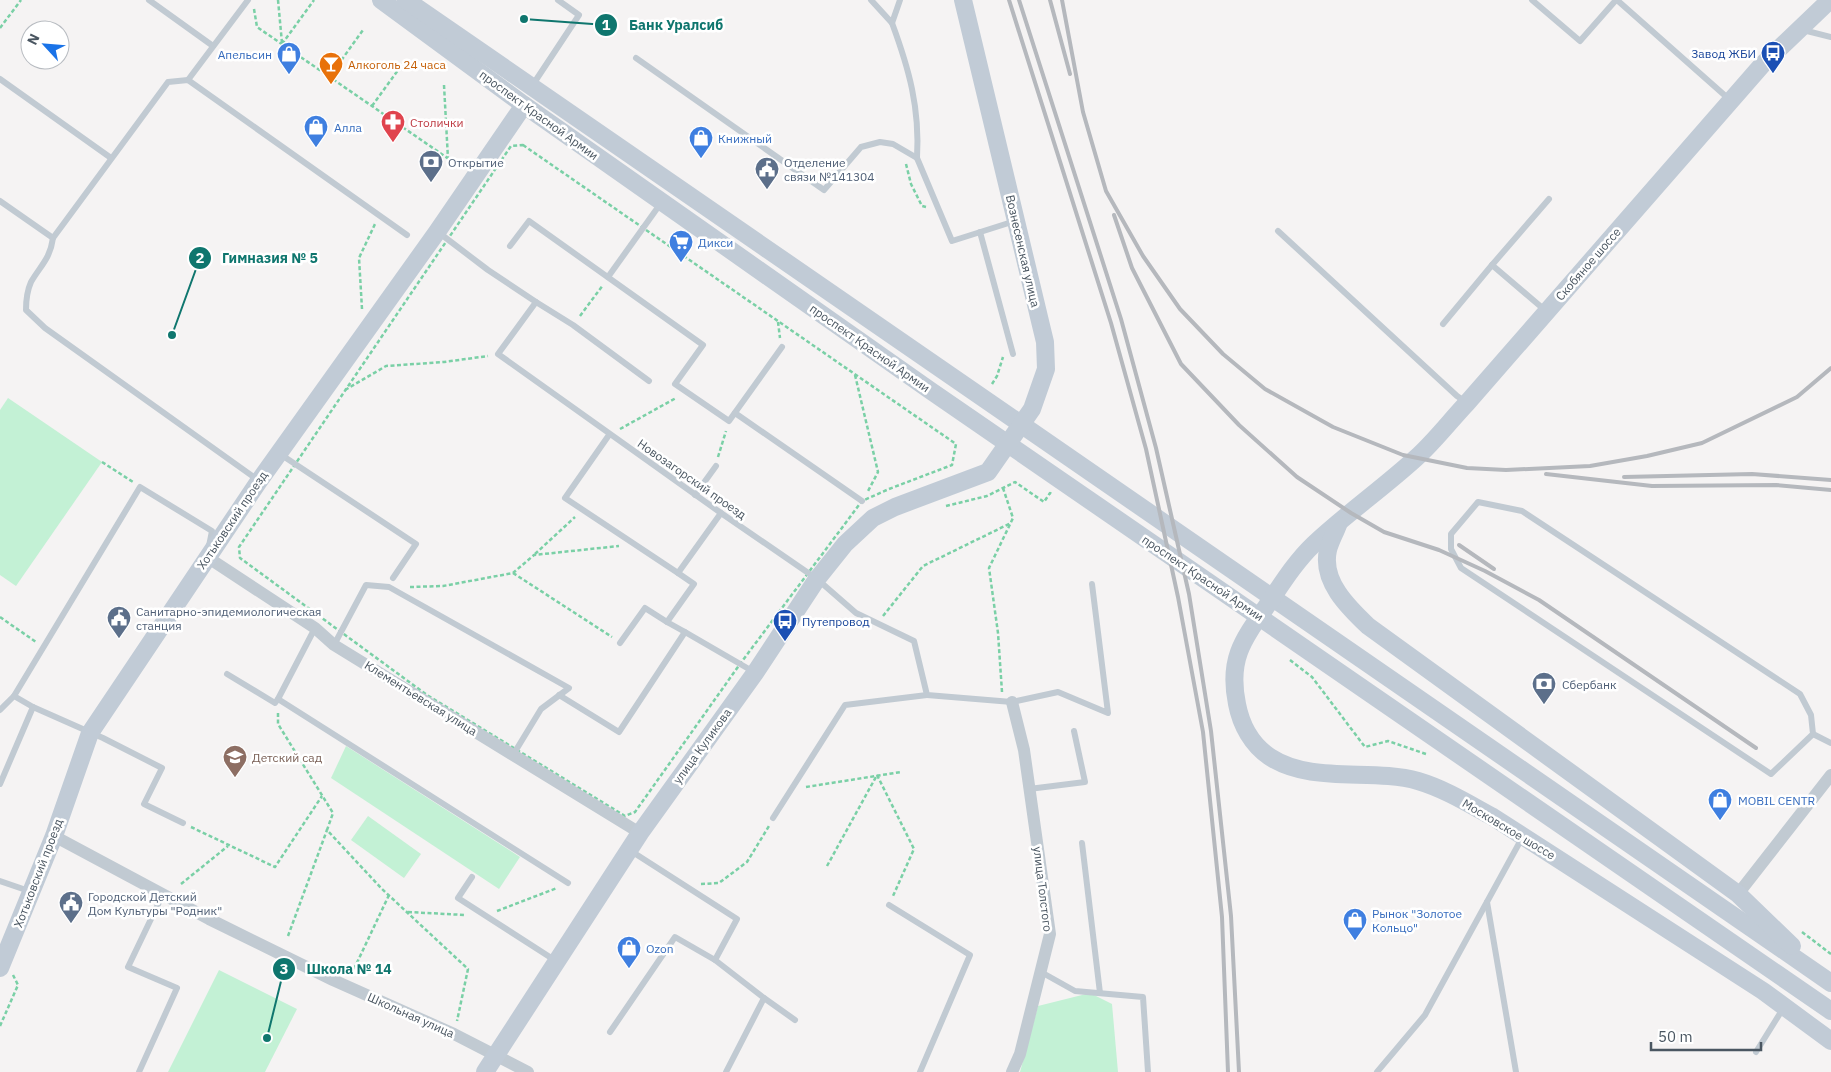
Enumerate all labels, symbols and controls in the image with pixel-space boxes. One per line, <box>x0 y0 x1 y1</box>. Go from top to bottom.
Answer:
callout: Банк Уралсиб <box>594 10 733 39</box>
text: 1 <box>601 15 611 34</box>
text: Банк Уралсиб <box>629 16 723 34</box>
north arrow <box>20 20 70 70</box>
text: N <box>23 31 44 48</box>
bus stop icon: Завод ЖБИ <box>1760 40 1786 74</box>
shop icon: Апельсин <box>276 41 302 75</box>
place label: Завод ЖБИ <box>1691 46 1756 61</box>
place label: Апельсин <box>218 47 272 62</box>
bar icon: Алкоголь 24 часа <box>318 51 344 85</box>
place label: Алкоголь 24 часа <box>348 57 446 72</box>
street label: проспект Красной Армии <box>477 67 601 163</box>
pharmacy icon: Столички <box>380 109 406 143</box>
shop icon: Алла <box>303 114 329 148</box>
place label: Столички <box>410 115 464 130</box>
place label: Алла <box>334 120 362 135</box>
shop icon: Книжный <box>688 125 714 159</box>
place label: Книжный <box>718 131 772 146</box>
bank icon: Открытие <box>418 149 444 183</box>
place label: Открытие <box>448 155 504 170</box>
place label: Отделение связи №141304 <box>784 155 875 184</box>
public building icon: Отделение связи №141304 <box>754 156 780 190</box>
street label: Вознесенская улица <box>1003 193 1043 309</box>
street label: Скобяное шоссе <box>1552 224 1624 304</box>
supermarket icon: Дикси <box>668 229 694 263</box>
place label: Дикси <box>698 235 733 250</box>
callout: Гимназия № 5 <box>187 243 328 272</box>
text: 2 <box>195 248 205 267</box>
text: Гимназия № 5 <box>222 249 318 267</box>
street label: проспект Красной Армии <box>807 301 933 395</box>
street label: Новозагорский проезд <box>635 436 749 522</box>
street label: Хотьковский проезд <box>194 468 270 572</box>
street label: проспект Красной Армии <box>1139 532 1267 624</box>
place label: Санитарно-эпидемиологическая станция <box>136 604 321 633</box>
public building icon: Санитарно-эпидемиологическая станция <box>106 605 132 639</box>
bus stop icon: Путепровод <box>772 608 798 642</box>
place label: Путепровод <box>802 614 870 629</box>
street label: Клементьевская улица <box>362 657 481 739</box>
bank icon: Сбербанк <box>1531 671 1557 705</box>
place label: Сбербанк <box>1562 677 1617 692</box>
street label: улица Куликова <box>670 705 735 787</box>
school or university icon: Детский сад <box>222 744 248 778</box>
place label: Детский сад <box>252 750 322 765</box>
shop icon: MOBIL CENTR <box>1707 787 1733 821</box>
place label: MOBIL CENTR <box>1738 793 1816 808</box>
street label: Московское шоссе <box>1460 795 1559 863</box>
street label: Хотьковский проезд <box>10 816 66 930</box>
street label: улица Толстого <box>1030 846 1056 933</box>
place label: Городской Детский Дом Культуры "Родник" <box>88 889 222 918</box>
public building icon: Городской Детский Дом Культуры "Родник" <box>58 890 84 924</box>
place label: Рынок "Золотое Кольцо" <box>1372 906 1463 935</box>
shop icon: Рынок "Золотое Кольцо" <box>1342 907 1368 941</box>
shop icon: Ozon <box>616 935 642 969</box>
place label: Ozon <box>646 941 673 956</box>
callout: Школа № 14 <box>272 954 402 983</box>
text: 3 <box>279 959 289 978</box>
text: Школа № 14 <box>306 960 392 978</box>
street label: Школьная улица <box>365 989 457 1041</box>
scale bar <box>1651 1020 1761 1052</box>
text: 50 m <box>1658 1027 1693 1046</box>

